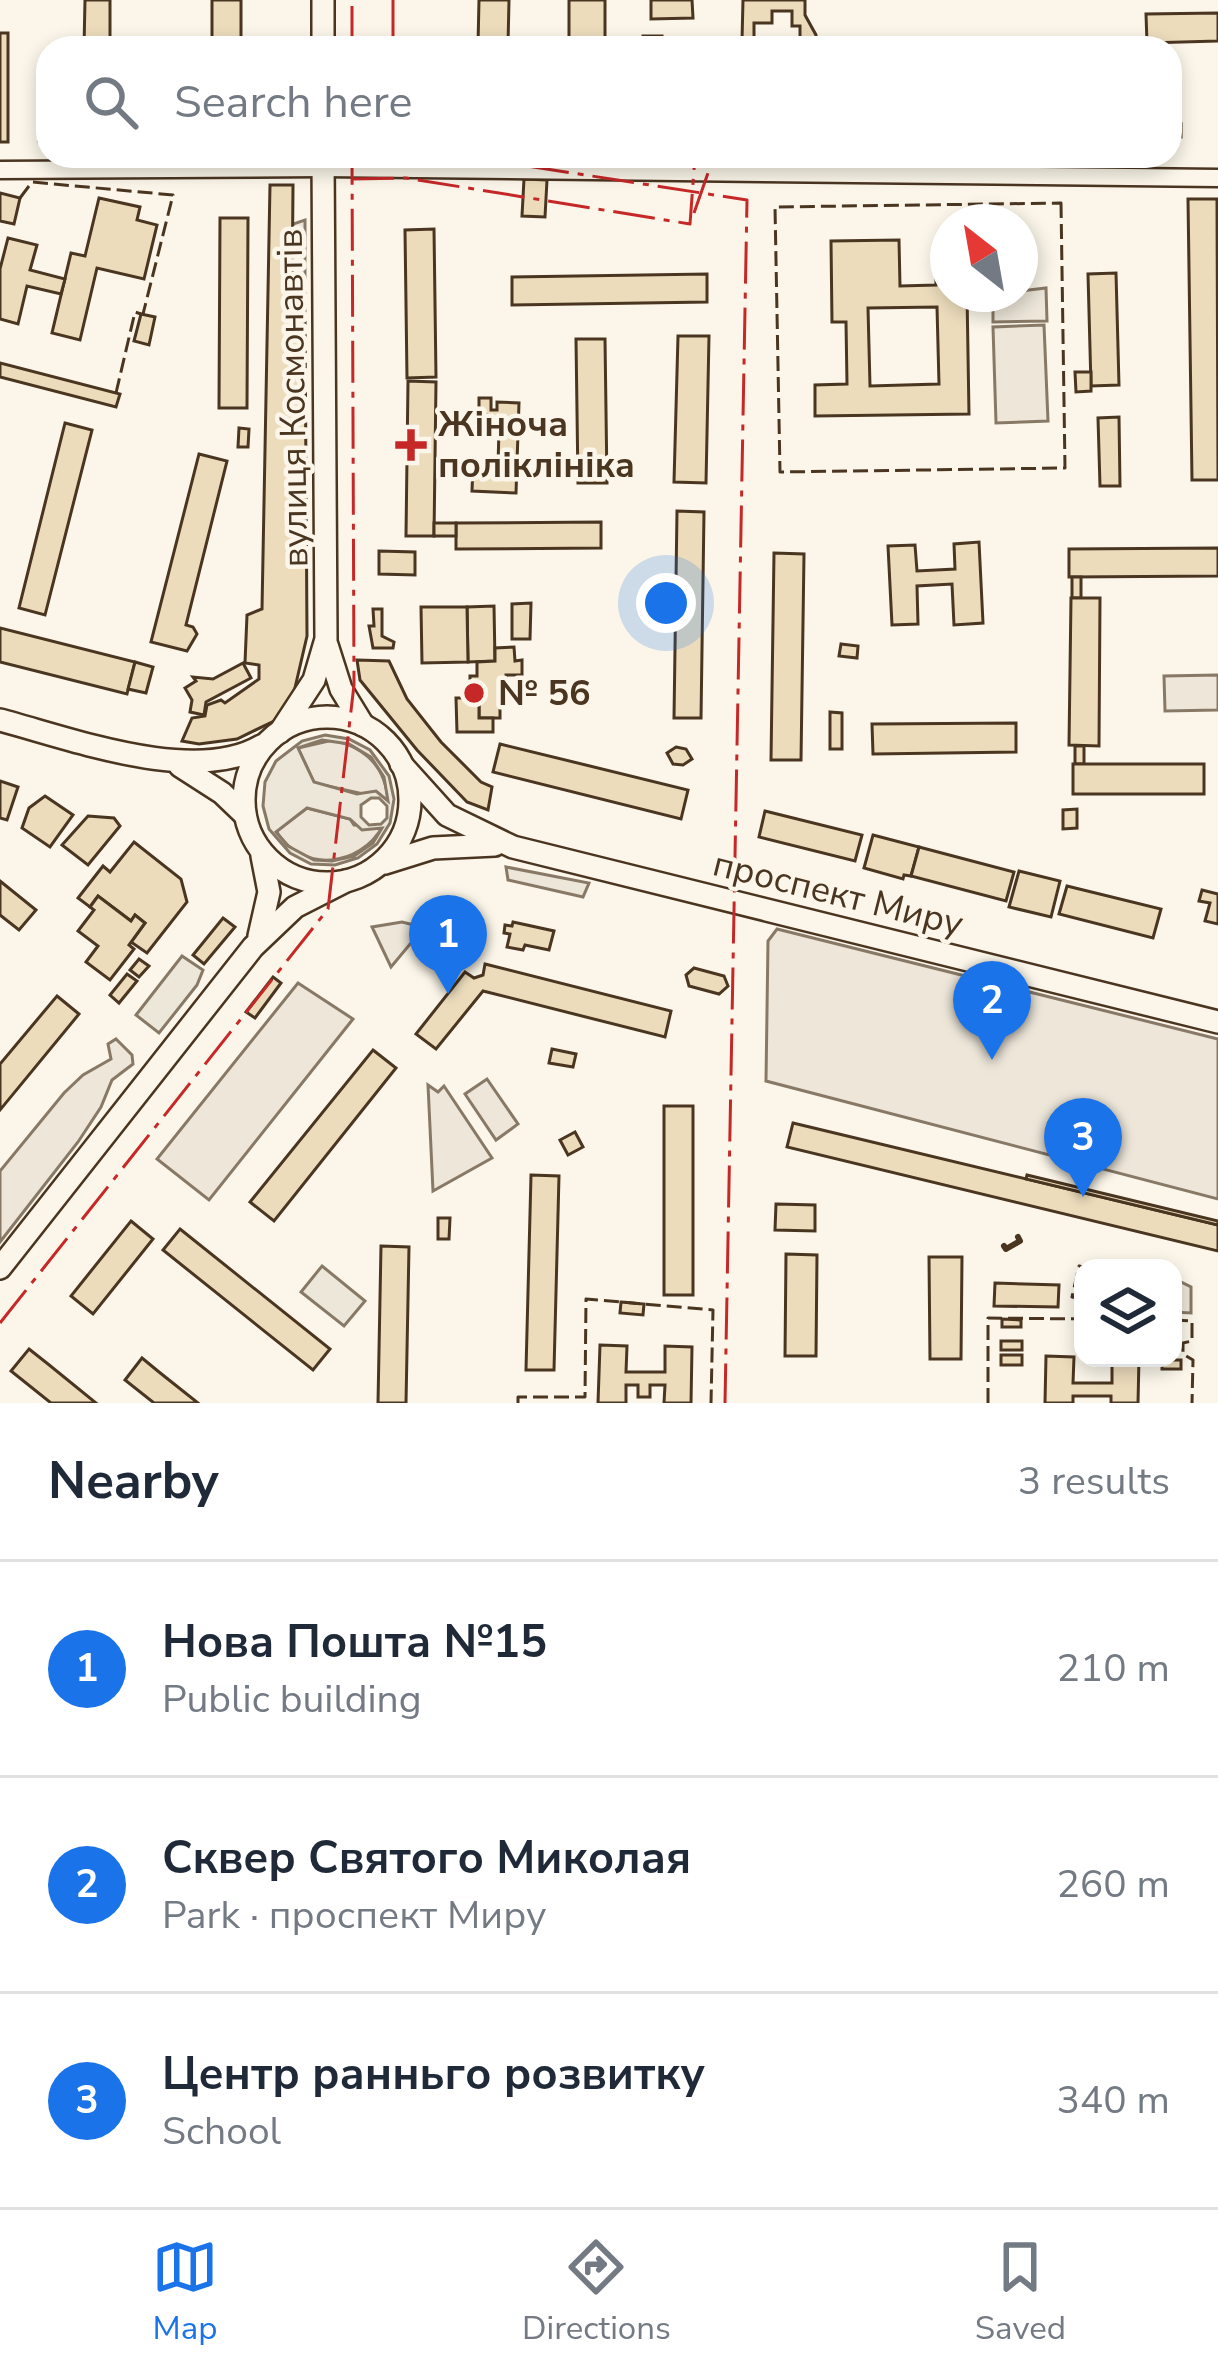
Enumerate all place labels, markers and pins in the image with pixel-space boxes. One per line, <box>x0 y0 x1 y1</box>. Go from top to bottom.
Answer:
place label: Жіноча поліклініка <box>438 400 635 490</box>
marker: Жіноча поліклініка <box>395 429 427 461</box>
place label: № 56 <box>498 669 591 718</box>
marker: № 56 <box>461 680 487 706</box>
pin: 1 <box>409 895 487 994</box>
pin: 2 <box>953 961 1031 1060</box>
pin: 3 <box>1044 1098 1122 1197</box>

